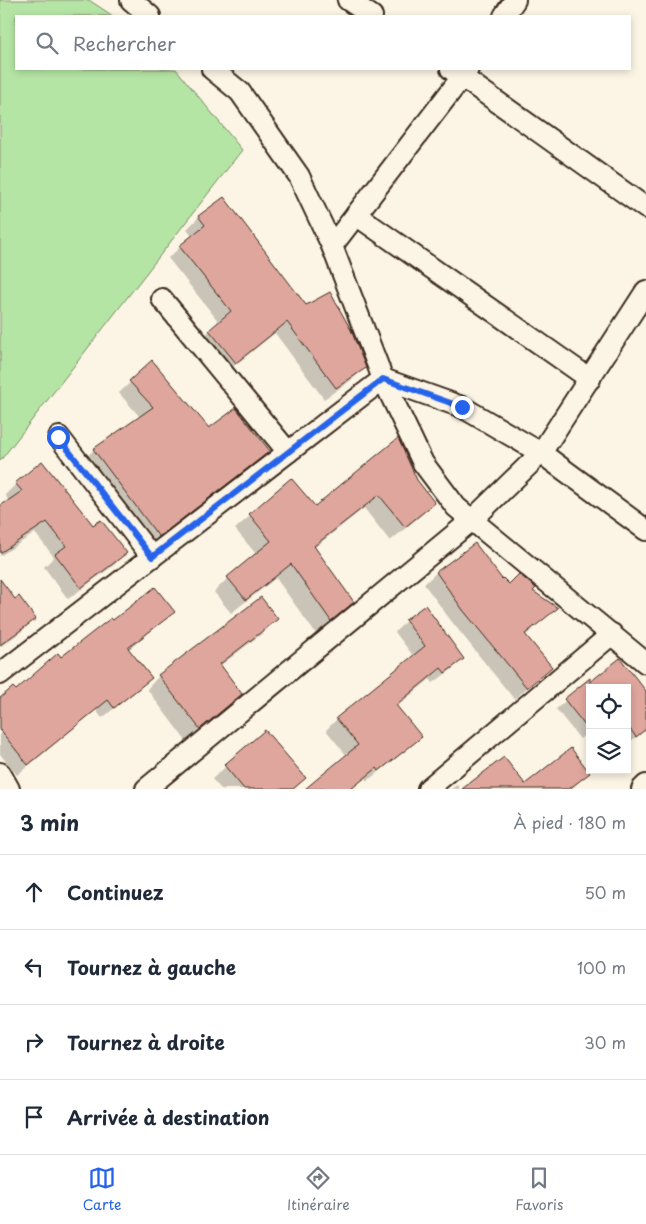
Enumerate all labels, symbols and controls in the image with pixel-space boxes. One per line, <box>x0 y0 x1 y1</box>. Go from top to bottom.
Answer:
search box <box>15 15 631 70</box>
icon: search <box>33 29 61 57</box>
text: Rechercher <box>73 29 176 57</box>
route end <box>451 396 474 419</box>
route start <box>47 426 70 449</box>
map controls <box>586 684 631 774</box>
button: locate <box>586 684 631 729</box>
button: layers <box>586 729 631 774</box>
text: 3 min <box>20 806 79 838</box>
text: À pied · 180 m <box>514 810 626 834</box>
icon: ahead <box>20 878 48 906</box>
text: Continuez <box>67 878 164 906</box>
text: 50 m <box>585 880 626 904</box>
icon: left <box>20 953 48 981</box>
text: Tournez à gauche <box>67 953 236 981</box>
text: 100 m <box>577 955 626 979</box>
icon: right <box>20 1028 48 1056</box>
text: Tournez à droite <box>67 1028 225 1056</box>
text: 30 m <box>584 1030 626 1054</box>
icon: arrive <box>20 1103 48 1131</box>
text: Arrivée à destination <box>67 1103 270 1131</box>
tab: Carte <box>83 1164 122 1215</box>
tab: Itinéraire <box>287 1164 350 1215</box>
tab: Favoris <box>515 1164 563 1215</box>

